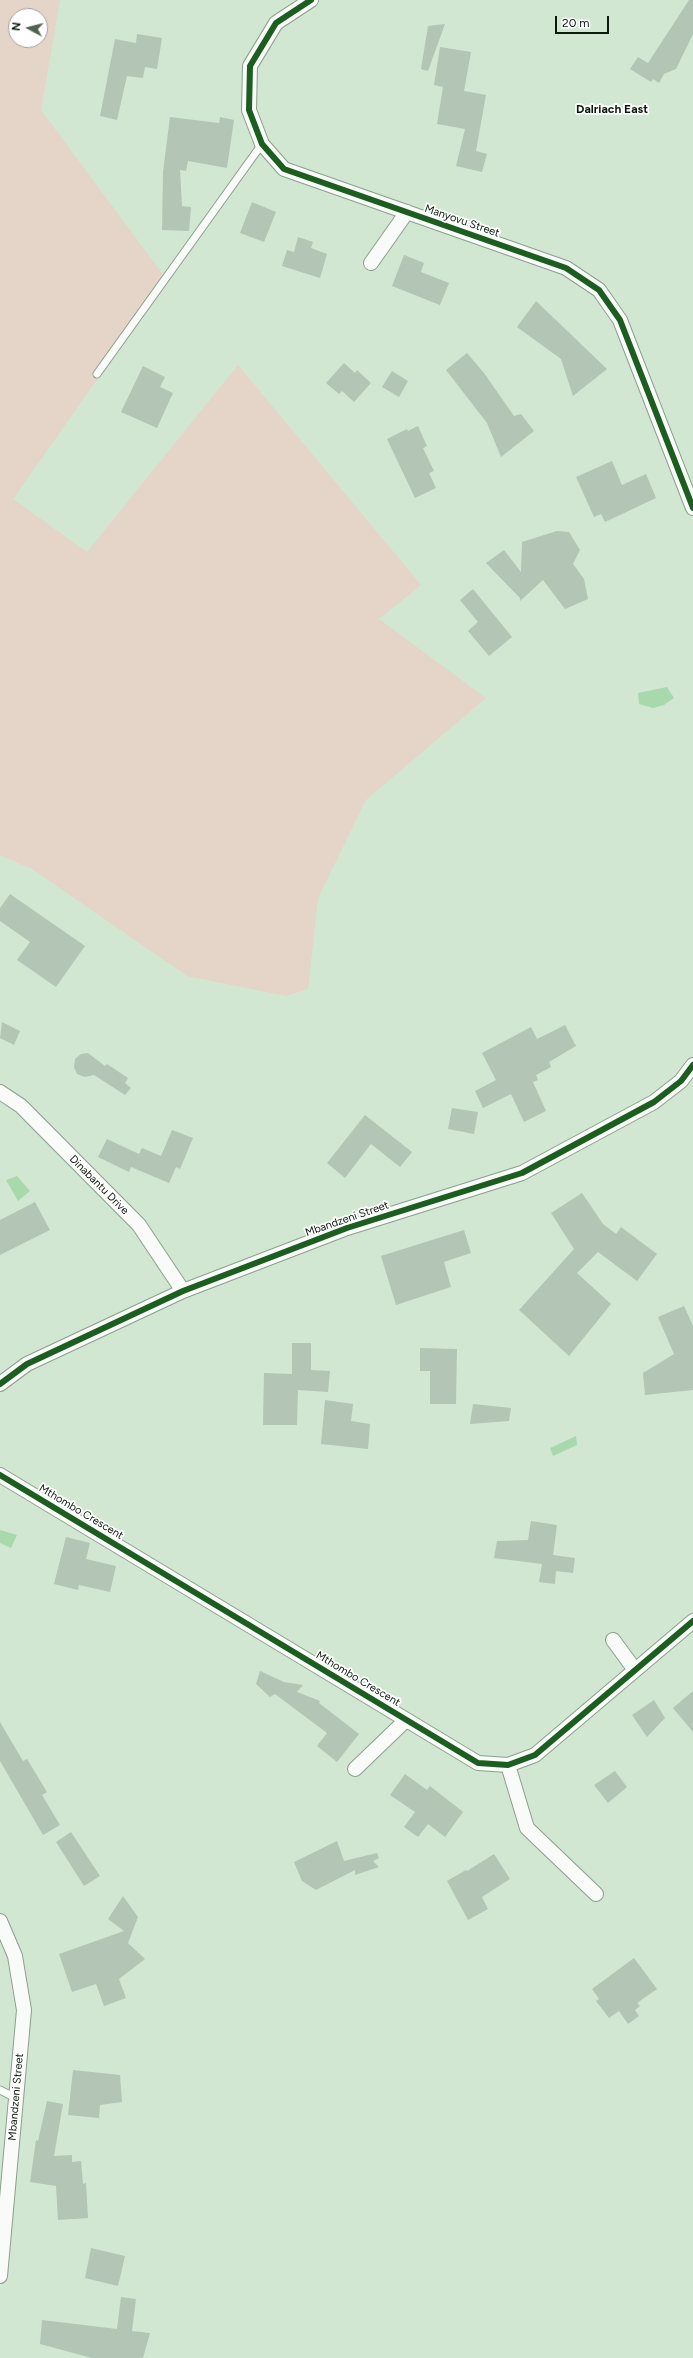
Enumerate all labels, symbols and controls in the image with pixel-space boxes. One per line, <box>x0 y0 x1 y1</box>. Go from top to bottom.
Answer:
north arrow <box>8 8 48 48</box>
scale bar <box>557 8 611 34</box>
text: 20 m <box>562 16 590 30</box>
text: N <box>10 22 24 32</box>
district label: Dalriach East <box>576 102 648 116</box>
street label: Manyovu Street <box>423 202 501 240</box>
street label: Dinabantu Drive <box>67 1153 131 1217</box>
street label: Mbandzeni Street <box>303 1199 391 1239</box>
street label: Mthombo Crescent <box>36 1482 126 1542</box>
street label: Mthombo Crescent <box>313 1649 403 1709</box>
street label: Mbandzeni Street <box>6 2053 26 2141</box>

